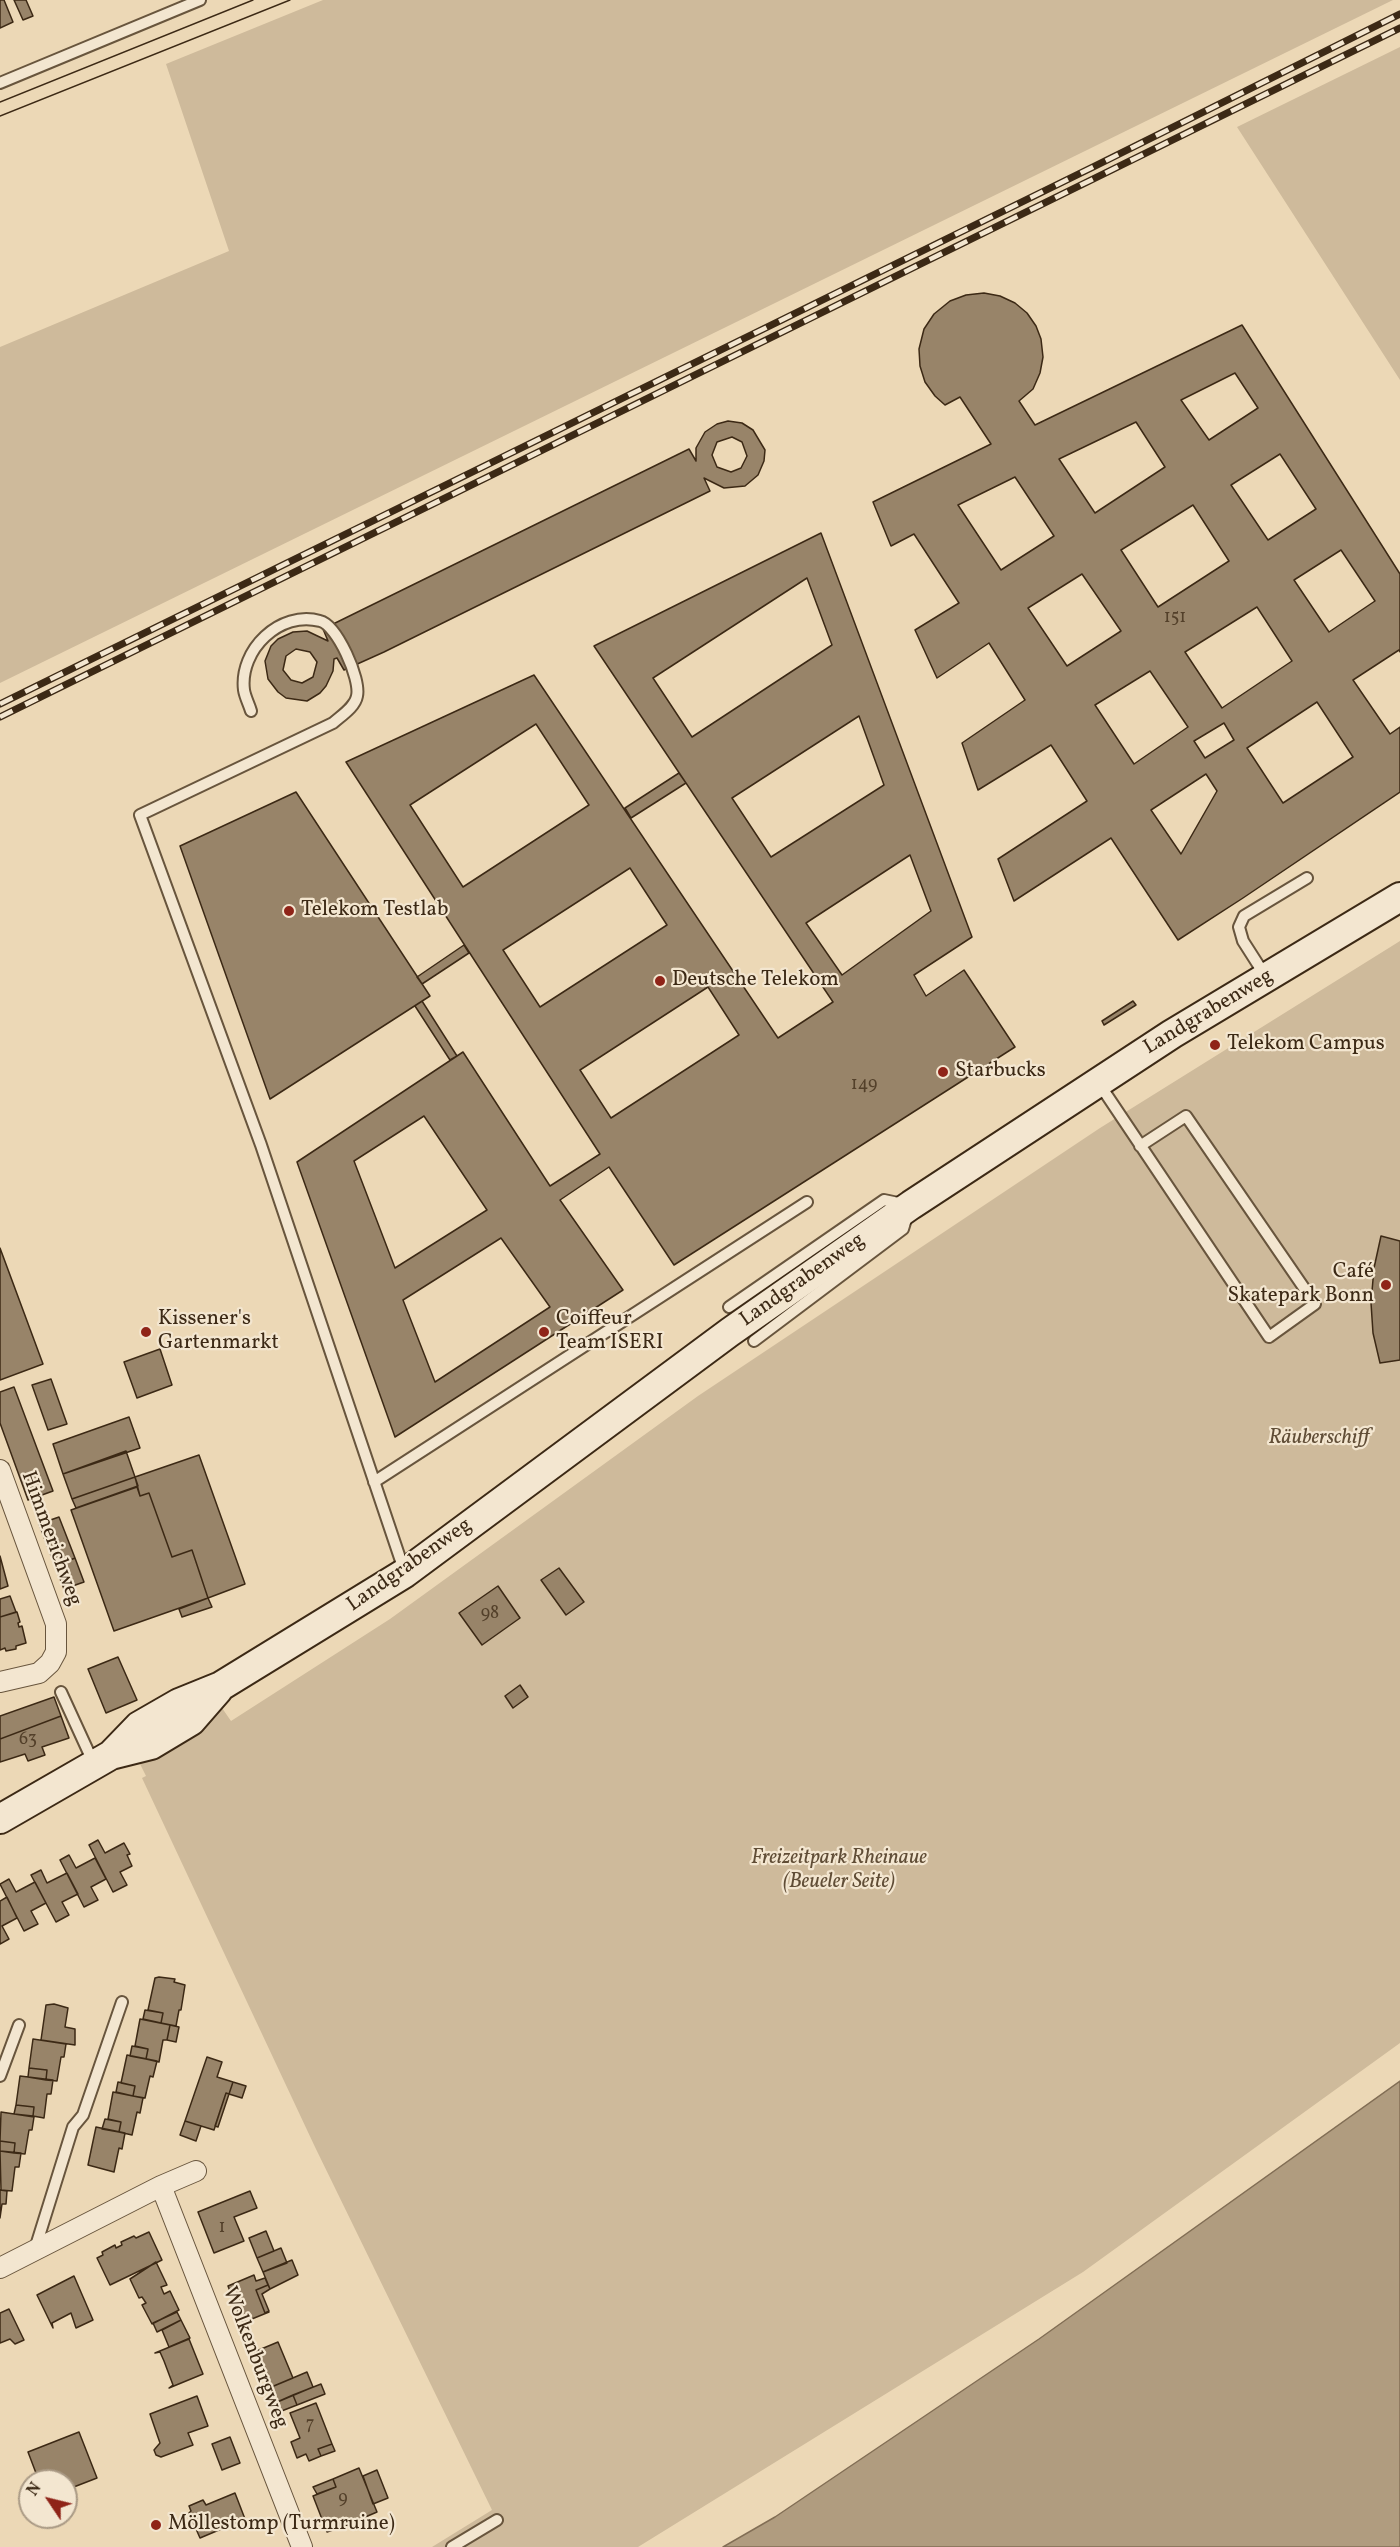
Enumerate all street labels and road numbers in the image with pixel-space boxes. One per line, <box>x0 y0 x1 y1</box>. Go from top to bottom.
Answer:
street label: Landgrabenweg <box>1140 964 1278 1062</box>
street label: Landgrabenweg <box>736 1229 870 1333</box>
street label: Himmerichweg <box>14 1468 86 1610</box>
street label: Landgrabenweg <box>343 1514 477 1618</box>
street label: Wolkenburgweg <box>215 2284 293 2432</box>

